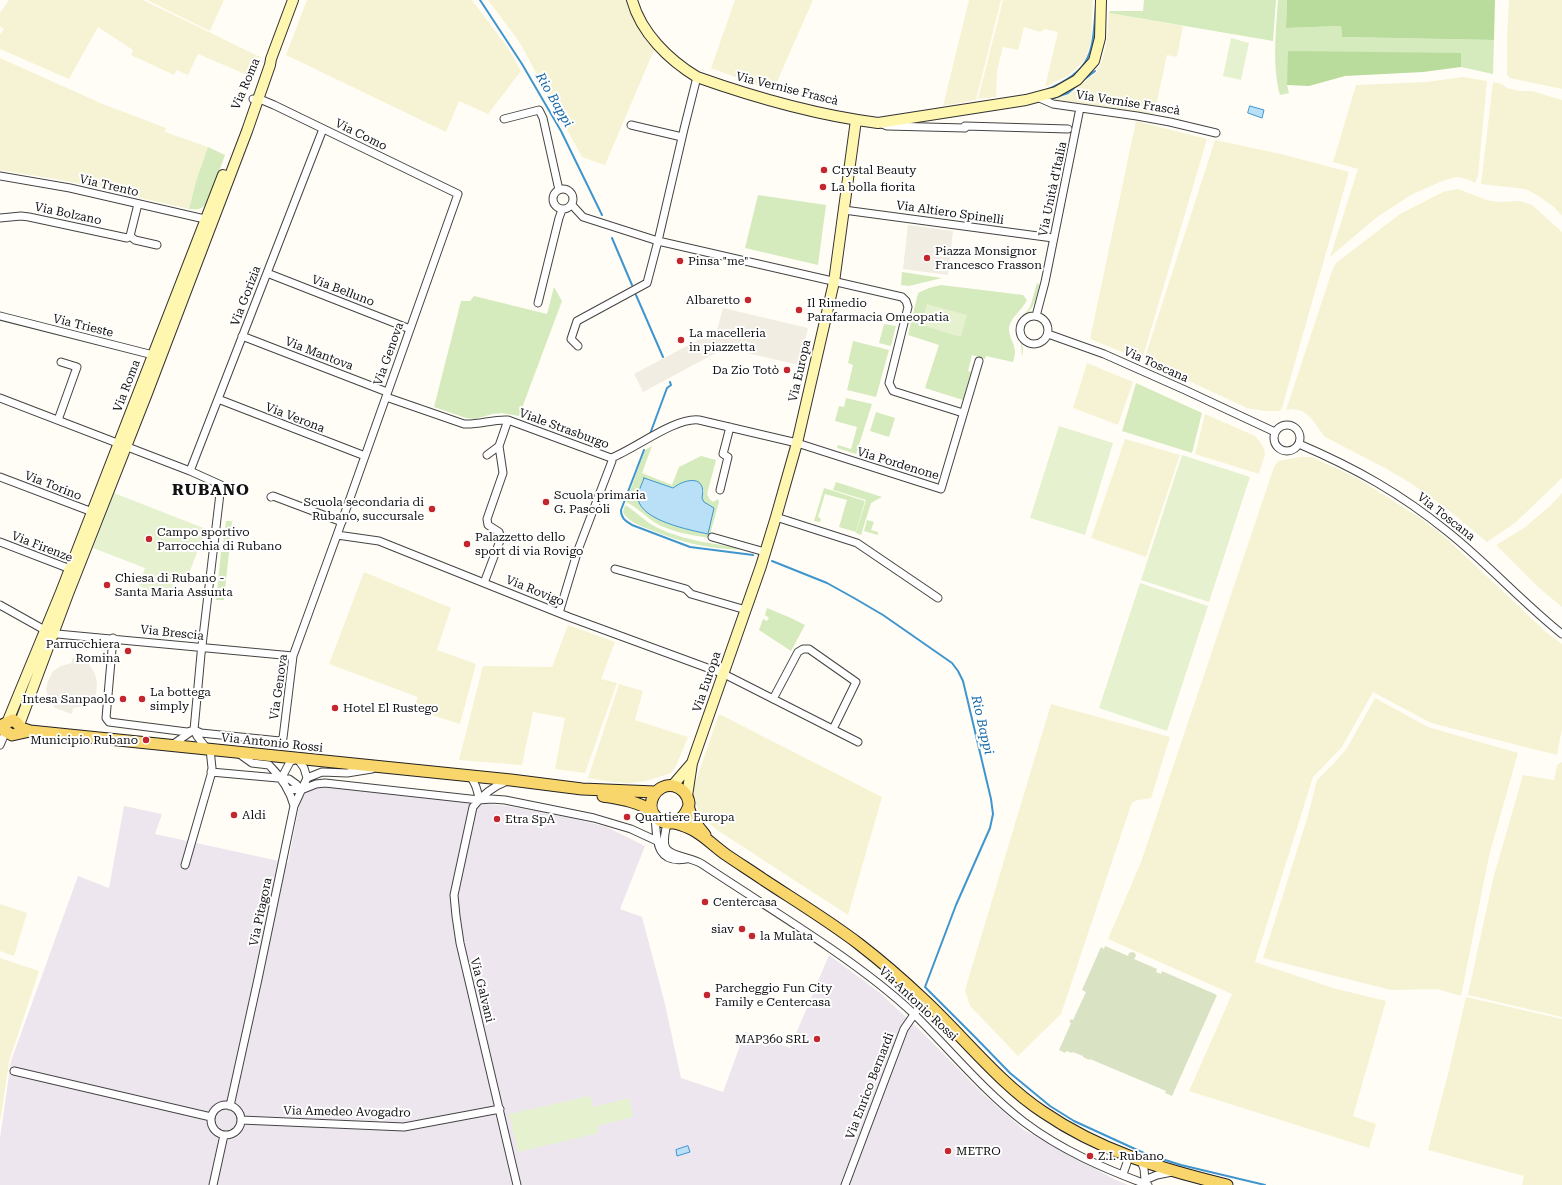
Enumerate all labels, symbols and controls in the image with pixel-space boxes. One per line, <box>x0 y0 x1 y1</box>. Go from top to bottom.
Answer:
street label: Via Roma <box>229 56 263 112</box>
street label: Via Vernise Frascà <box>734 69 840 109</box>
water label: Rio Bappi <box>532 70 576 130</box>
street label: Via Vernise Frascà <box>1075 88 1181 118</box>
street label: Via Como <box>333 116 389 154</box>
street label: Via Unità d'Italia <box>1036 140 1070 238</box>
place label: Crystal Beauty <box>832 163 916 177</box>
marker: Crystal Beauty <box>819 165 829 175</box>
street label: Via Trento <box>78 172 140 200</box>
place label: La bolla fiorita <box>831 180 915 194</box>
marker: La bolla fiorita <box>818 182 828 192</box>
street label: Via Altiero Spinelli <box>895 198 1005 228</box>
street label: Via Bolzano <box>33 200 103 228</box>
place label: Piazza Monsignor Francesco Frasson <box>935 244 1042 272</box>
marker: Piazza Monsignor Francesco Frasson <box>922 253 932 263</box>
place label: Pinsa "me" <box>688 254 749 268</box>
marker: Pinsa "me" <box>675 256 685 266</box>
street label: Via Gorizia <box>228 264 264 328</box>
street label: Via Belluno <box>309 272 377 310</box>
place label: Albaretto <box>686 293 740 307</box>
marker: Albaretto <box>743 295 753 305</box>
place label: Il Rimedio Parafarmacia Omeopatia <box>807 296 949 324</box>
marker: Il Rimedio Parafarmacia Omeopatia <box>794 305 804 315</box>
street label: Via Trieste <box>51 312 115 340</box>
street label: Via Genova <box>371 321 407 387</box>
place label: La macelleria in piazzetta <box>689 326 766 354</box>
street label: Via Mantova <box>283 334 355 374</box>
marker: La macelleria in piazzetta <box>676 335 686 345</box>
street label: Via Europa <box>786 339 814 403</box>
street label: Via Toscana <box>1121 344 1191 386</box>
street label: Via Roma <box>110 358 144 414</box>
place label: Da Zio Totò <box>712 363 779 377</box>
marker: Da Zio Totò <box>782 365 792 375</box>
street label: Via Verona <box>263 400 327 436</box>
street label: Viale Strasburgo <box>517 406 611 452</box>
street label: Via Pordenone <box>855 445 941 483</box>
street label: Via Torino <box>22 468 84 504</box>
district label: RUBANO <box>172 480 250 500</box>
place label: Scuola primaria G. Pascoli <box>554 488 646 516</box>
street label: Via Toscana <box>1414 490 1478 544</box>
place label: Scuola secondaria di Rubano, succursale <box>303 495 424 523</box>
marker: Scuola primaria G. Pascoli <box>541 497 551 507</box>
marker: Scuola secondaria di Rubano, succursale <box>427 504 437 514</box>
place label: Campo sportivo Parrocchia di Rubano <box>157 525 282 553</box>
street label: Via Firenze <box>9 529 75 565</box>
place label: Palazzetto dello sport di via Rovigo <box>475 530 583 558</box>
marker: Campo sportivo Parrocchia di Rubano <box>144 534 154 544</box>
marker: Palazzetto dello sport di via Rovigo <box>462 539 472 549</box>
place label: Chiesa di Rubano - Santa Maria Assunta <box>115 571 233 599</box>
street label: Via Rovigo <box>504 573 566 609</box>
marker: Chiesa di Rubano - Santa Maria Assunta <box>102 580 112 590</box>
street label: Via Brescia <box>139 623 205 643</box>
place label: Parrucchiera Romina <box>46 637 120 665</box>
marker: Parrucchiera Romina <box>123 646 133 656</box>
street label: Via Europa <box>690 650 724 714</box>
street label: Via Genova <box>267 653 291 721</box>
place label: La bottega simply <box>150 685 211 713</box>
place label: Intesa Sanpaolo <box>22 692 115 706</box>
marker: Intesa Sanpaolo <box>118 694 128 704</box>
marker: La bottega simply <box>137 694 147 704</box>
water label: Rio Bappi <box>968 694 996 756</box>
place label: Hotel El Rustego <box>343 701 438 715</box>
marker: Hotel El Rustego <box>330 703 340 713</box>
street label: Via Antonio Rossi <box>220 730 324 756</box>
place label: Municipio Rubano <box>30 733 138 747</box>
marker: Municipio Rubano <box>141 735 151 745</box>
place label: Aldi <box>242 808 266 822</box>
marker: Aldi <box>229 810 239 820</box>
place label: Quartiere Europa <box>635 810 734 824</box>
place label: Etra SpA <box>505 812 555 826</box>
marker: Quartiere Europa <box>622 812 632 822</box>
marker: Etra SpA <box>492 814 502 824</box>
street label: Via Pitagora <box>247 877 275 947</box>
place label: Centercasa <box>713 895 777 909</box>
marker: Centercasa <box>700 897 710 907</box>
place label: siav <box>711 922 734 936</box>
marker: siav <box>737 924 747 934</box>
place label: la Mulata <box>760 929 813 943</box>
marker: la Mulata <box>747 931 757 941</box>
street label: Via Galvani <box>467 956 497 1024</box>
street label: Via Antonio Rossi <box>876 964 960 1044</box>
place label: Parcheggio Fun City Family e Centercasa <box>715 981 832 1009</box>
marker: Parcheggio Fun City Family e Centercasa <box>702 990 712 1000</box>
street label: Via Enrico Bernardi <box>843 1031 897 1141</box>
place label: MAP360 SRL <box>735 1032 809 1046</box>
marker: MAP360 SRL <box>812 1034 822 1044</box>
street label: Via Amedeo Avogadro <box>283 1104 411 1120</box>
place label: METRO <box>956 1144 1001 1158</box>
marker: METRO <box>943 1146 953 1156</box>
place label: Z.I. Rubano <box>1098 1149 1164 1163</box>
marker: Z.I. Rubano <box>1085 1151 1095 1161</box>

